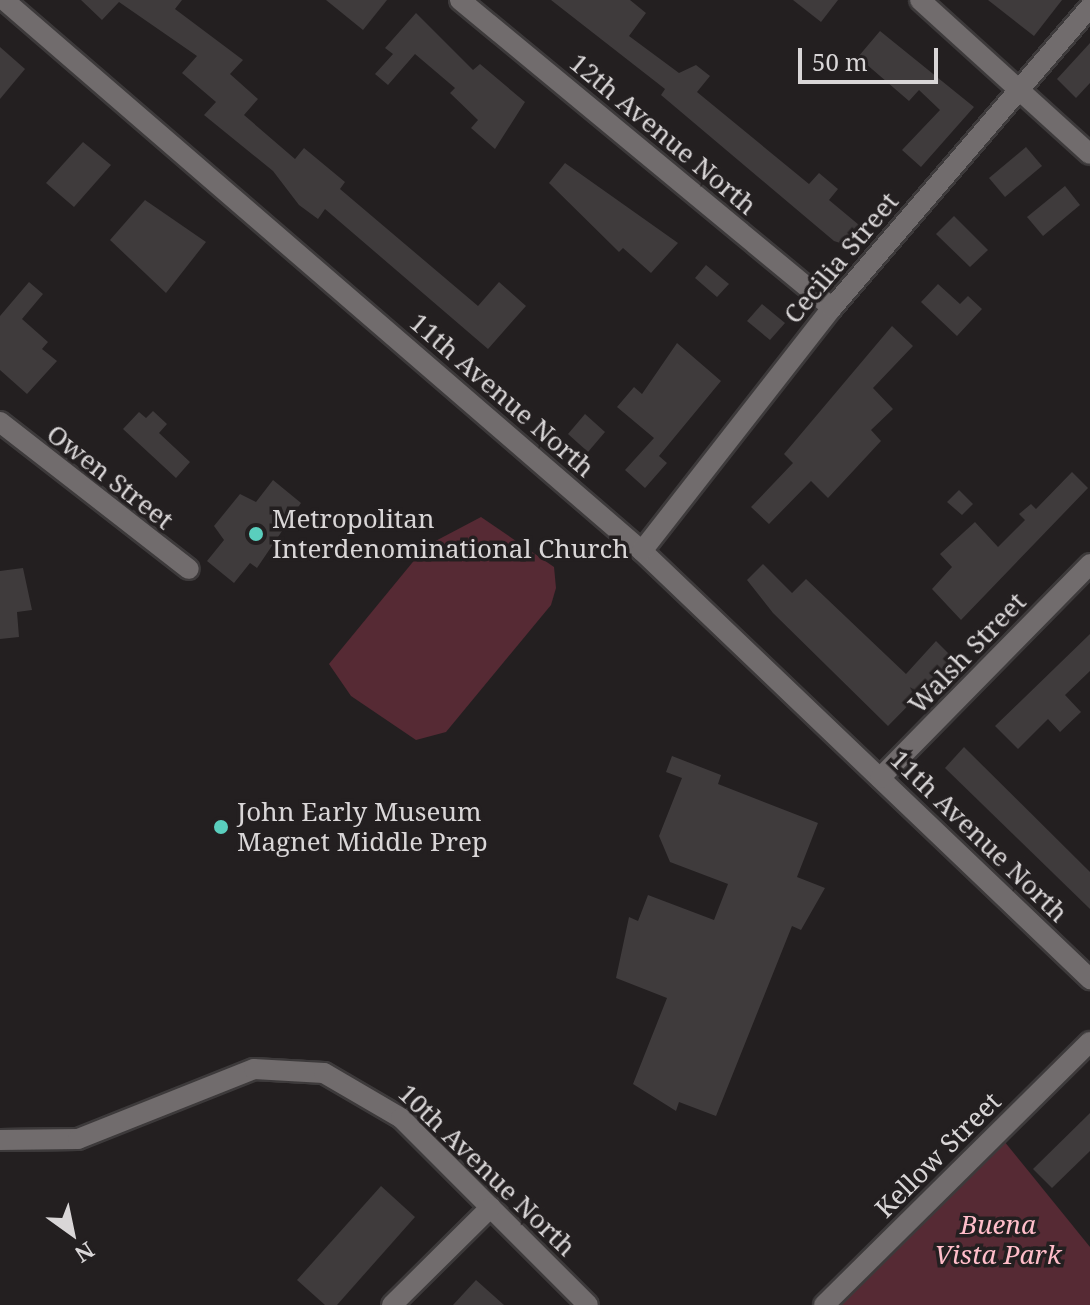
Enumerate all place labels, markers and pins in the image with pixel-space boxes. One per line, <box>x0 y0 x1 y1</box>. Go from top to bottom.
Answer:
place label: Metropolitan Interdenominational Church <box>272 503 629 564</box>
marker: Metropolitan Interdenominational Church <box>247 525 265 543</box>
place label: John Early Museum Magnet Middle Prep <box>237 796 488 858</box>
marker: John Early Museum Magnet Middle Prep <box>212 818 230 836</box>

